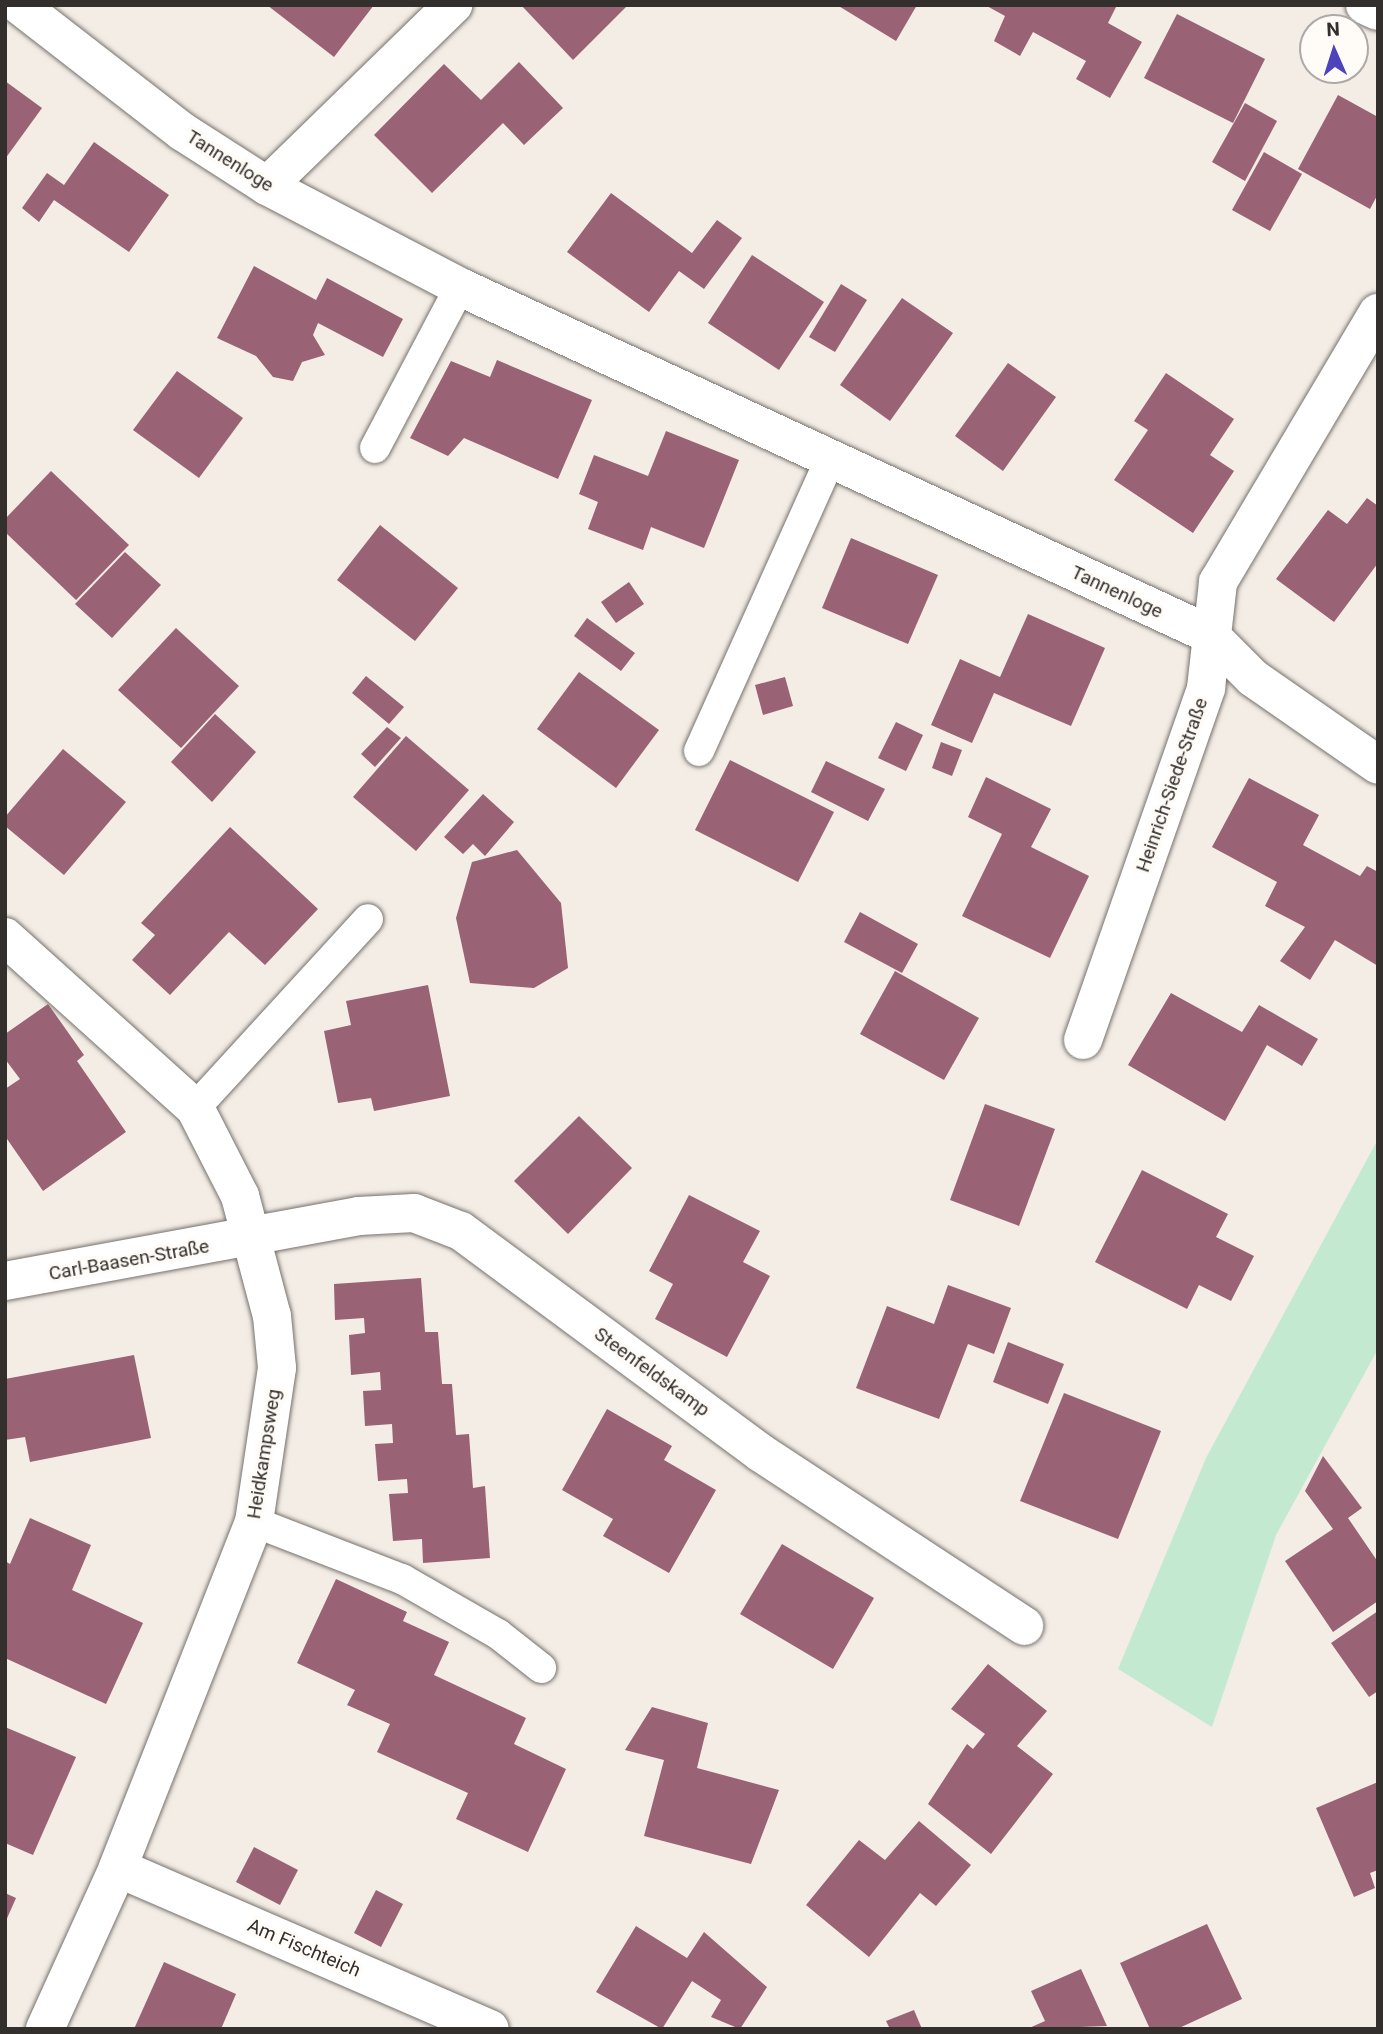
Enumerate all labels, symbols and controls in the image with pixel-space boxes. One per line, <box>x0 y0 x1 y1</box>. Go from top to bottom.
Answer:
north arrow <box>1299 14 1369 84</box>
text: N <box>1326 18 1340 41</box>
street label: Tannenloge <box>182 125 278 197</box>
street label: Tannenloge <box>1068 561 1166 623</box>
street label: Heinrich-Siede-Straße <box>1131 695 1213 875</box>
street label: Carl-Baasen-Straße <box>47 1235 211 1285</box>
street label: Steenfeldskamp <box>590 1323 714 1421</box>
street label: Heidkampsweg <box>242 1387 286 1521</box>
street label: Am Fischteich <box>244 1914 364 1982</box>

